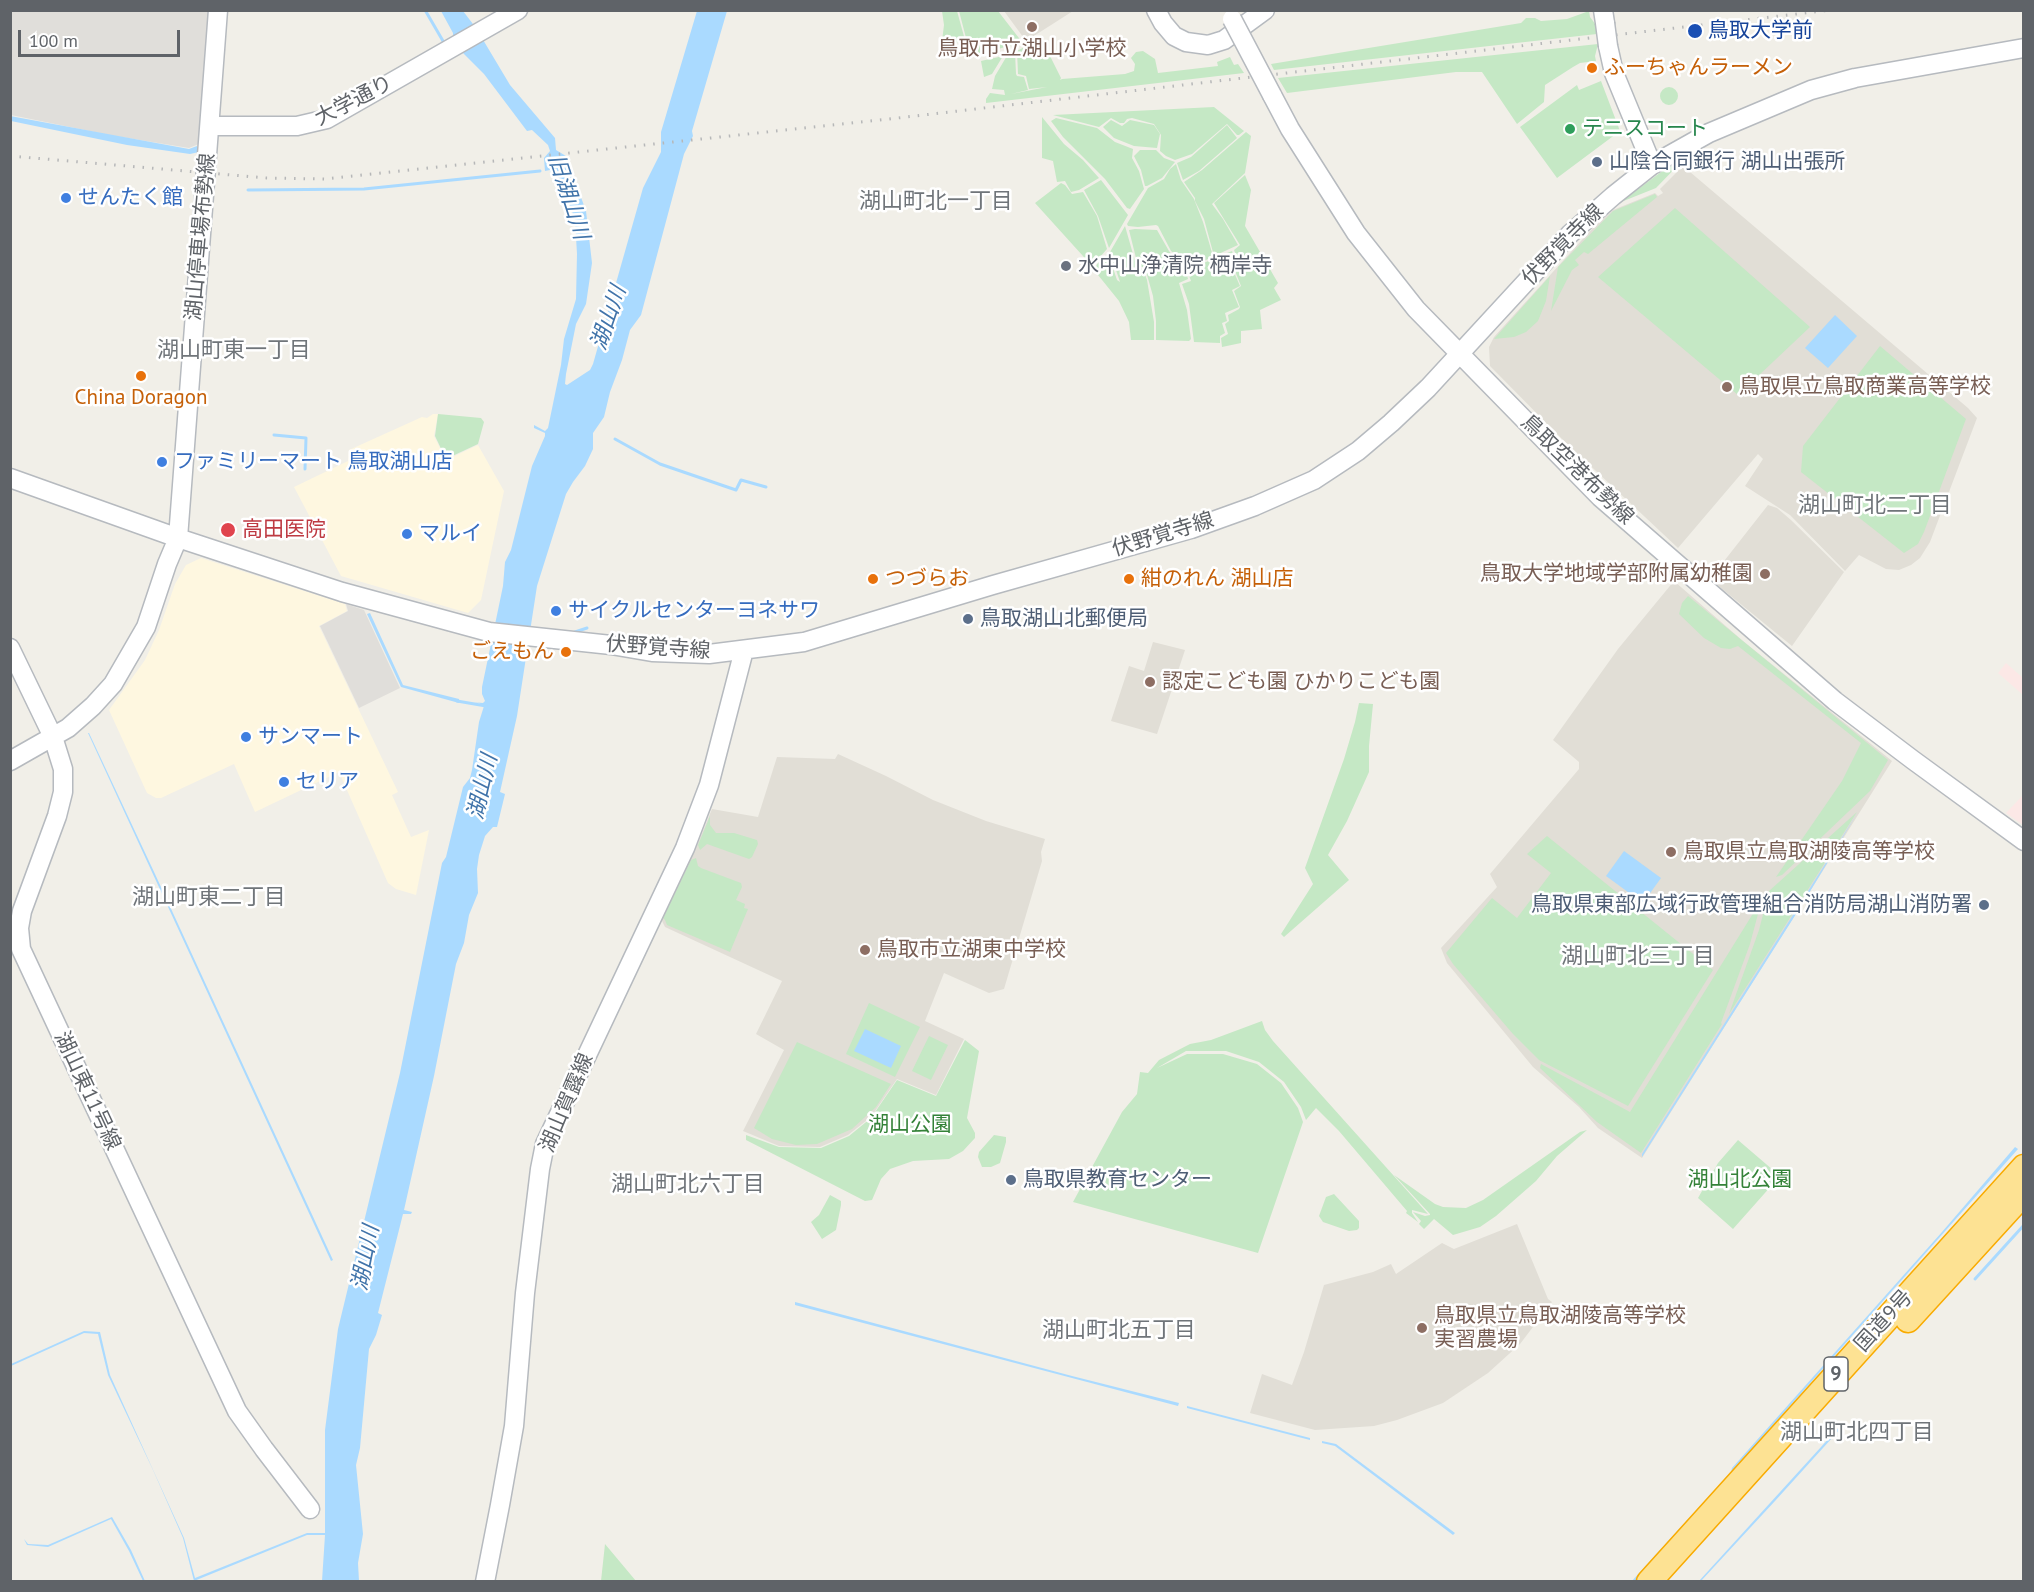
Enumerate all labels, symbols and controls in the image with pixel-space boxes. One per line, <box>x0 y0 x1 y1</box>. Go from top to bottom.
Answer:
scale bar <box>21 18 183 56</box>
place label: 鳥取大学前 <box>1708 18 1813 44</box>
marker: 鳥取市立湖山小学校 <box>1025 20 1039 34</box>
marker: 鳥取大学前 <box>1686 22 1704 40</box>
text: 100 m <box>29 29 78 52</box>
place label: 鳥取市立湖山小学校 <box>938 36 1126 62</box>
place label: ふーちゃんラーメン <box>1604 55 1793 81</box>
marker: ふーちゃんラーメン <box>1585 61 1599 75</box>
street label: 大学通り <box>311 71 397 131</box>
place label: テニスコート <box>1582 116 1708 142</box>
marker: テニスコート <box>1563 122 1577 136</box>
place label: 山陰合同銀行 湖山出張所 <box>1609 149 1846 175</box>
water label: 旧湖山川 <box>542 151 594 243</box>
street label: 湖山停車場布勢線 <box>181 152 221 322</box>
marker: 山陰合同銀行 湖山出張所 <box>1590 155 1604 169</box>
place label: せんたく館 <box>78 185 183 211</box>
district label: 湖山町北一丁目 <box>859 189 1013 215</box>
marker: せんたく館 <box>59 191 73 205</box>
street label: 伏野覚寺線 <box>1517 199 1609 291</box>
place label: 水中山浄清院 栖岸寺 <box>1078 253 1273 279</box>
marker: 水中山浄清院 栖岸寺 <box>1059 259 1073 273</box>
water label: 湖山川 <box>586 283 632 353</box>
district label: 湖山町東一丁目 <box>157 338 311 364</box>
marker: China Doragon <box>134 369 148 383</box>
place label: 鳥取県立鳥取商業高等学校 <box>1739 374 1991 400</box>
marker: 鳥取県立鳥取商業高等学校 <box>1720 380 1734 394</box>
place label: China Doragon <box>74 385 208 411</box>
street label: 鳥取空港布勢線 <box>1515 410 1639 530</box>
place label: ファミリーマート 鳥取湖山店 <box>174 449 453 475</box>
marker: ファミリーマート 鳥取湖山店 <box>155 455 169 469</box>
district label: 湖山町北二丁目 <box>1798 493 1952 519</box>
street label: 伏野覚寺線 <box>1109 508 1217 562</box>
place label: 高田医院 <box>242 517 326 543</box>
marker: 高田医院 <box>219 521 237 539</box>
place label: マルイ <box>419 521 482 547</box>
marker: マルイ <box>400 527 414 541</box>
place label: 鳥取大学地域学部附属幼稚園 <box>1480 561 1753 587</box>
place label: つづらお <box>885 566 969 592</box>
place label: 紺のれん 湖山店 <box>1141 566 1294 592</box>
marker: 鳥取大学地域学部附属幼稚園 <box>1758 567 1772 581</box>
marker: つづらお <box>866 572 880 586</box>
marker: 紺のれん 湖山店 <box>1122 572 1136 586</box>
place label: サイクルセンターヨネサワ <box>568 598 820 624</box>
marker: サイクルセンターヨネサワ <box>549 604 563 618</box>
place label: 鳥取湖山北郵便局 <box>980 606 1148 632</box>
marker: 鳥取湖山北郵便局 <box>961 612 975 626</box>
street label: 伏野覚寺線 <box>605 632 711 664</box>
place label: ごえもん <box>470 639 554 665</box>
marker: ごえもん <box>559 645 573 659</box>
place label: 認定こども園 ひかりこども園 <box>1162 669 1441 695</box>
marker: 認定こども園 ひかりこども園 <box>1143 675 1157 689</box>
place label: サンマート <box>258 724 363 750</box>
marker: サンマート <box>239 730 253 744</box>
water label: 湖山川 <box>463 752 503 822</box>
place label: セリア <box>296 769 359 795</box>
marker: セリア <box>277 775 291 789</box>
place label: 鳥取県立鳥取湖陵高等学校 <box>1683 839 1935 865</box>
marker: 鳥取県立鳥取湖陵高等学校 <box>1664 845 1678 859</box>
district label: 湖山町東二丁目 <box>132 885 286 911</box>
place label: 鳥取県東部広域行政管理組合消防局湖山消防署 <box>1531 892 1972 918</box>
marker: 鳥取県東部広域行政管理組合消防局湖山消防署 <box>1977 898 1991 912</box>
place label: 鳥取市立湖東中学校 <box>877 937 1066 963</box>
marker: 鳥取市立湖東中学校 <box>858 943 872 957</box>
district label: 湖山町北三丁目 <box>1561 944 1715 970</box>
street label: 湖山東11号線 <box>49 1028 125 1154</box>
street label: 湖山賀露線 <box>535 1050 599 1156</box>
park label: 湖山公園 <box>868 1112 952 1138</box>
place label: 鳥取県教育センター <box>1023 1167 1212 1193</box>
park label: 湖山北公園 <box>1688 1167 1792 1193</box>
district label: 湖山町北六丁目 <box>611 1172 765 1198</box>
marker: 鳥取県教育センター <box>1004 1173 1018 1187</box>
water label: 湖山川 <box>347 1223 385 1293</box>
street label: 国道9号 <box>1850 1285 1918 1357</box>
place label: 鳥取県立鳥取湖陵高等学校 実習農場 <box>1434 1303 1686 1353</box>
district label: 湖山町北五丁目 <box>1042 1318 1196 1344</box>
marker: 鳥取県立鳥取湖陵高等学校 実習農場 <box>1415 1321 1429 1335</box>
road number: 9 <box>1824 1357 1848 1391</box>
district label: 湖山町北四丁目 <box>1780 1420 1934 1446</box>

